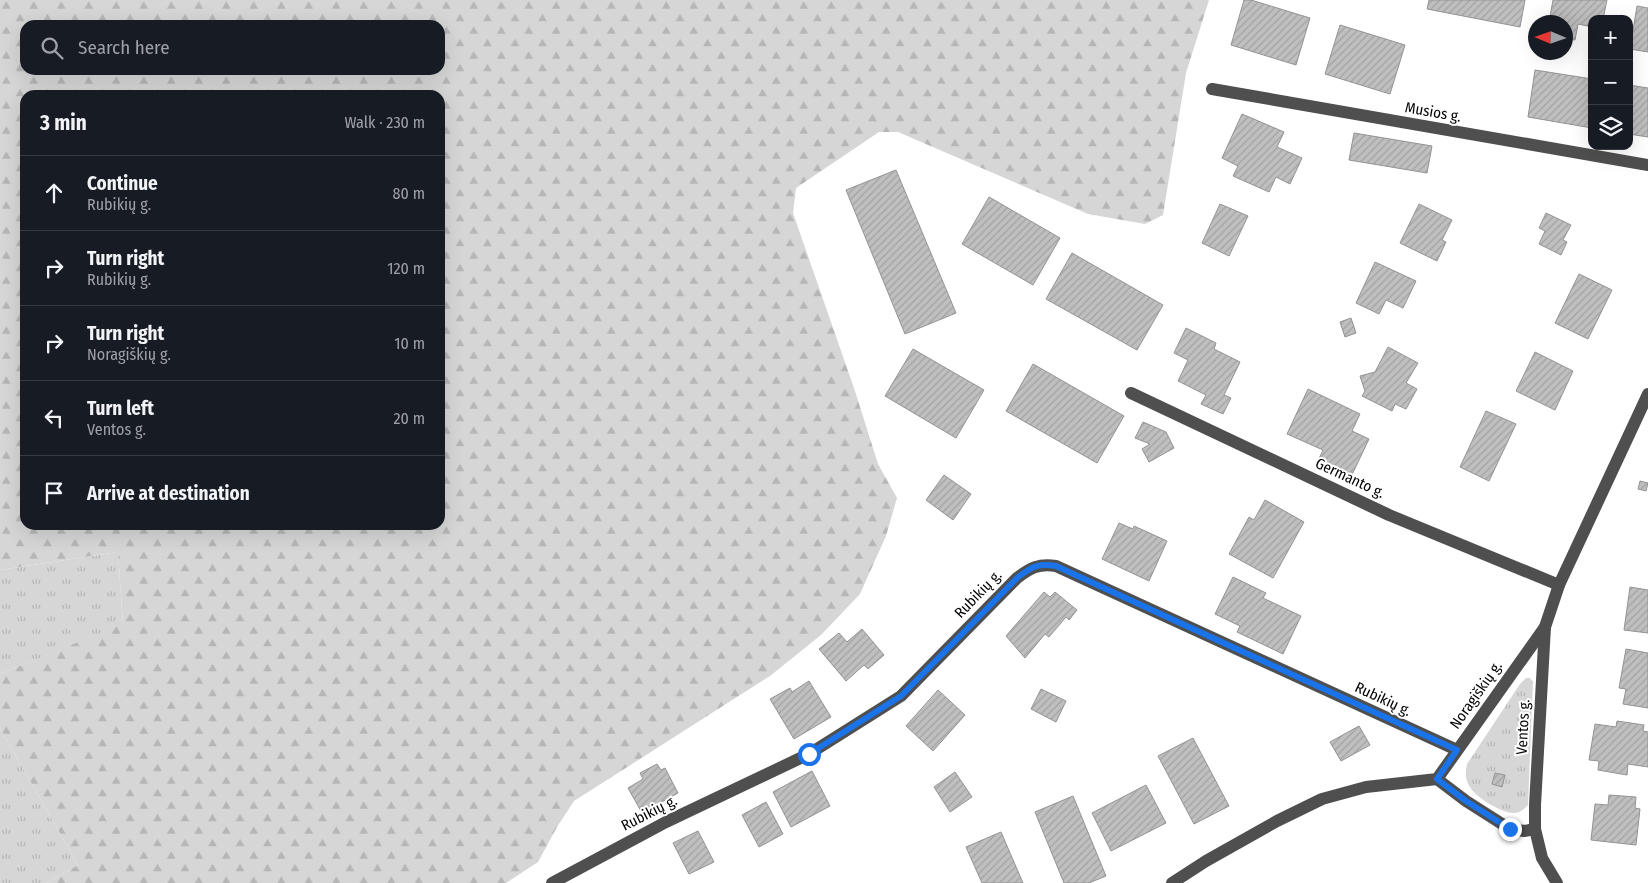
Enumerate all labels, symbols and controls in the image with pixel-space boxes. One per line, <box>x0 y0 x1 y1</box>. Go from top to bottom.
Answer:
north arrow <box>1528 15 1573 60</box>
map controls <box>1588 15 1633 150</box>
button: + <box>1588 15 1633 60</box>
search box <box>20 20 445 75</box>
icon: search <box>38 34 66 62</box>
text: Search here <box>78 36 170 59</box>
button: − <box>1588 60 1633 105</box>
street label: Musios g. <box>1403 98 1463 126</box>
button: layers <box>1588 105 1633 150</box>
text: 3 min <box>40 110 87 136</box>
text: Walk · 230 m <box>345 113 425 132</box>
text: Continue <box>87 172 158 195</box>
icon: ahead <box>40 179 68 207</box>
text: 80 m <box>393 184 425 203</box>
text: Rubikių g. <box>87 195 151 214</box>
text: Turn right <box>87 247 164 270</box>
icon: right <box>40 254 68 282</box>
text: 120 m <box>387 259 425 278</box>
text: Rubikių g. <box>87 270 151 289</box>
text: Turn right <box>87 322 164 345</box>
icon: right <box>40 329 68 357</box>
text: 10 m <box>394 334 425 353</box>
text: Noragiškių g. <box>87 345 171 364</box>
text: Turn left <box>87 397 154 420</box>
icon: left <box>40 404 68 432</box>
text: 20 m <box>394 409 425 428</box>
text: Ventos g. <box>87 420 146 439</box>
street label: Germanto g. <box>1313 454 1387 502</box>
icon: arrive <box>40 479 68 507</box>
text: Arrive at destination <box>87 482 250 505</box>
street label: Rubikių g. <box>951 566 1005 622</box>
street label: Noragiškių g. <box>1446 658 1506 732</box>
street label: Rubikių g. <box>1352 678 1414 720</box>
street label: Ventos g. <box>1513 699 1533 755</box>
route start <box>798 743 821 766</box>
street label: Rubikių g. <box>618 791 680 835</box>
route end <box>1499 818 1522 841</box>

